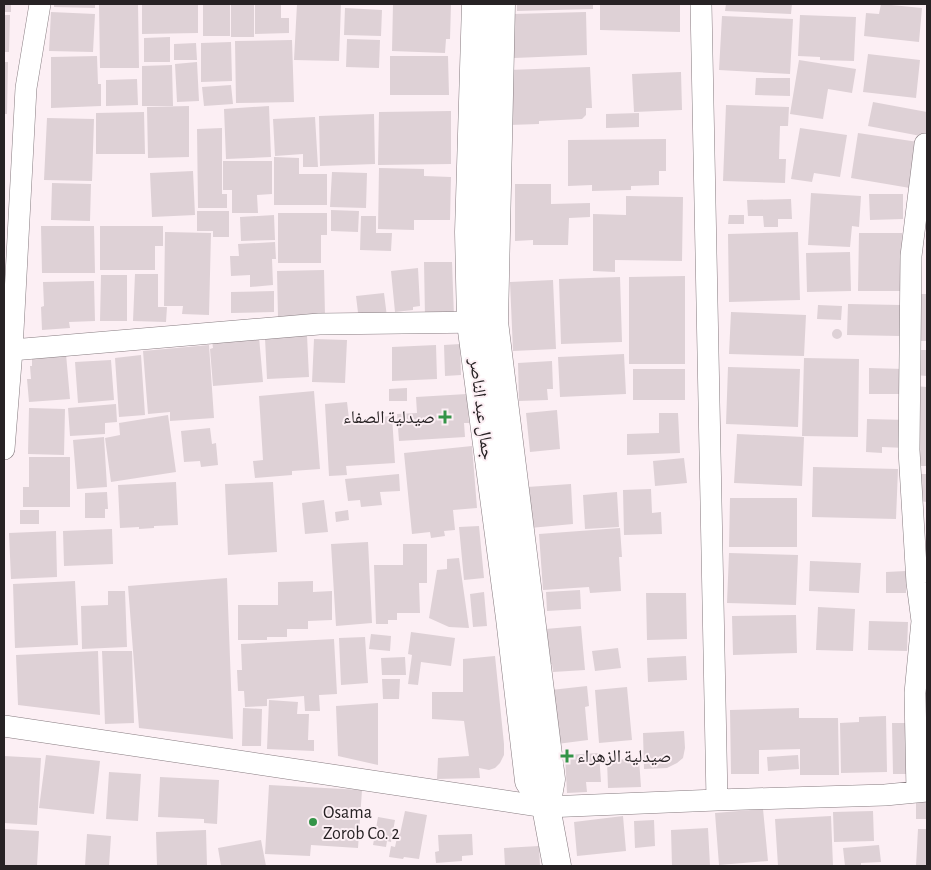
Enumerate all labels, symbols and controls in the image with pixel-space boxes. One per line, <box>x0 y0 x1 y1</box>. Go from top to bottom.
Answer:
street label: جمال عبد الناصر <box>465 356 496 461</box>
place label: صيدلية الصفاء <box>343 409 435 427</box>
marker: صيدلية الصفاء <box>439 411 451 423</box>
place label: صيدلية الزهراء <box>577 748 672 766</box>
marker: صيدلية الزهراء <box>561 750 573 762</box>
place label: Osama Zorob Co. 2 <box>323 804 400 843</box>
marker: Osama Zorob Co. 2 <box>307 816 319 828</box>

